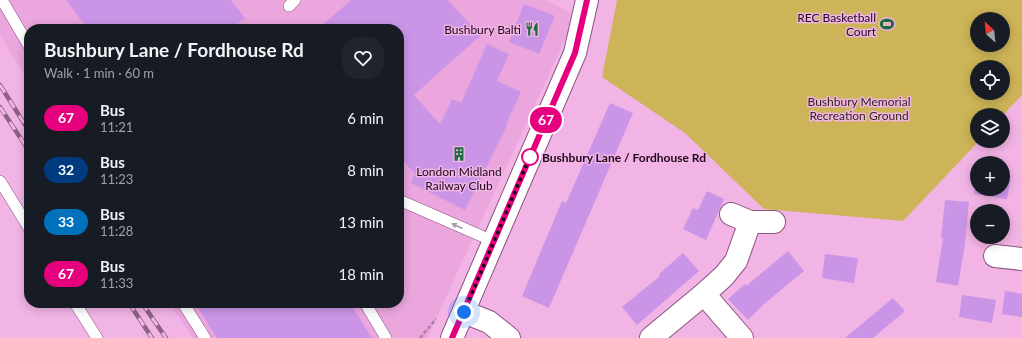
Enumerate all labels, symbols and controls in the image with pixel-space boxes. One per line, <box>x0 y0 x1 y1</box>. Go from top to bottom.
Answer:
place label: REC Basketball Court <box>797 10 877 39</box>
north arrow <box>970 12 1010 52</box>
map controls <box>970 12 1010 244</box>
sports icon: REC Basketball Court <box>879 16 895 32</box>
restaurant icon: Bushbury Balti <box>524 21 540 37</box>
place label: Bushbury Balti <box>444 22 521 37</box>
button: heart <box>342 37 384 79</box>
text: Bushbury Lane / Fordhouse Rd <box>44 38 304 61</box>
button: locate <box>970 60 1010 100</box>
text: Walk · 1 min · 60 m <box>44 65 154 81</box>
park label: Bushbury Memorial Recreation Ground <box>808 94 910 123</box>
text: Bus <box>100 101 125 119</box>
line badge: 67 <box>528 107 564 133</box>
button: layers <box>970 108 1010 148</box>
text: 67 <box>58 109 74 126</box>
text: 6 min <box>347 109 384 127</box>
text: 67 <box>538 111 554 128</box>
text: 11:21 <box>100 119 133 135</box>
building icon: London Midland Railway Club <box>451 146 467 162</box>
marker: Bushbury Lane / Fordhouse Rd <box>521 148 539 166</box>
place label: Bushbury Lane / Fordhouse Rd <box>542 150 706 165</box>
text: Bus <box>100 153 125 171</box>
button: + <box>970 156 1010 196</box>
text: 32 <box>58 161 74 178</box>
text: 8 min <box>347 161 384 179</box>
place label: London Midland Railway Club <box>416 164 502 193</box>
text: 11:23 <box>100 171 133 187</box>
button: − <box>970 204 1010 244</box>
text: Bus <box>100 205 125 223</box>
text: 33 <box>58 213 74 230</box>
text: 13 min <box>338 213 384 231</box>
one-way arrow <box>451 222 463 228</box>
text: 11:28 <box>100 223 133 239</box>
text: Bus <box>100 257 125 275</box>
text: 67 <box>58 265 74 282</box>
text: 18 min <box>338 265 384 283</box>
text: 11:33 <box>100 275 133 291</box>
your location <box>454 302 474 322</box>

